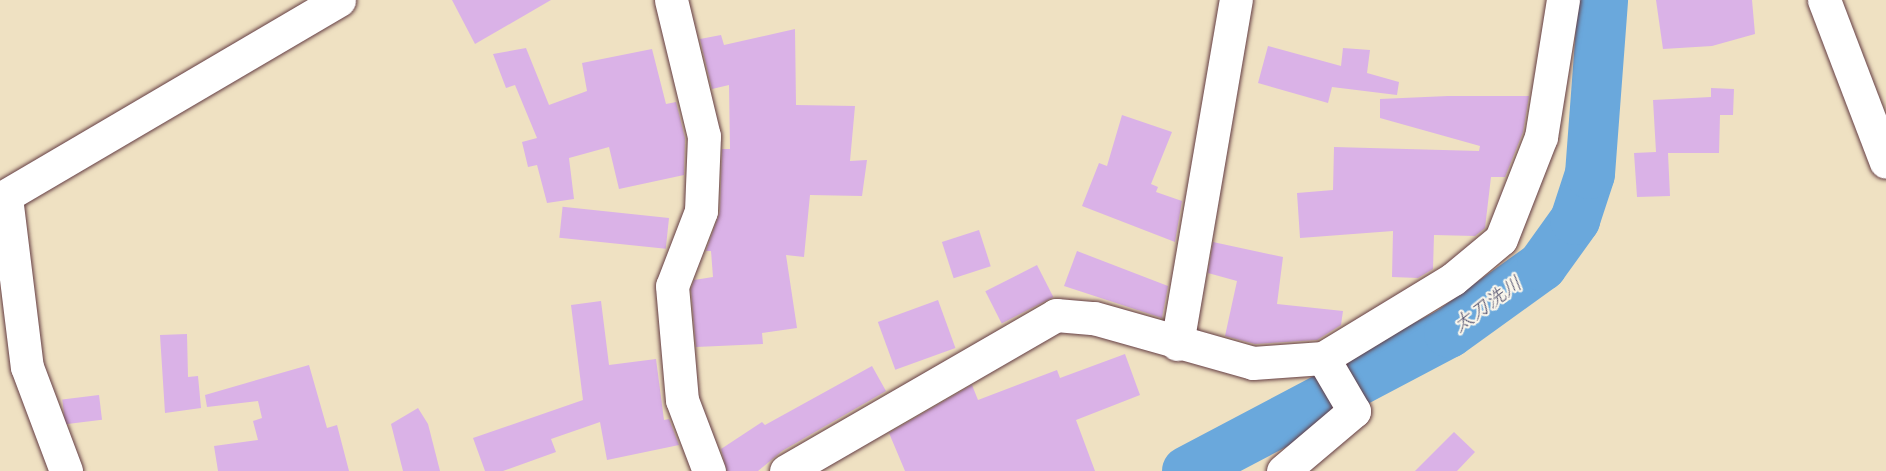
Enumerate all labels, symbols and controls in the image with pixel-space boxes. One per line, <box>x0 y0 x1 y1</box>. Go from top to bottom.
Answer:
water label: 太刀洗川 <box>1449 272 1527 338</box>

